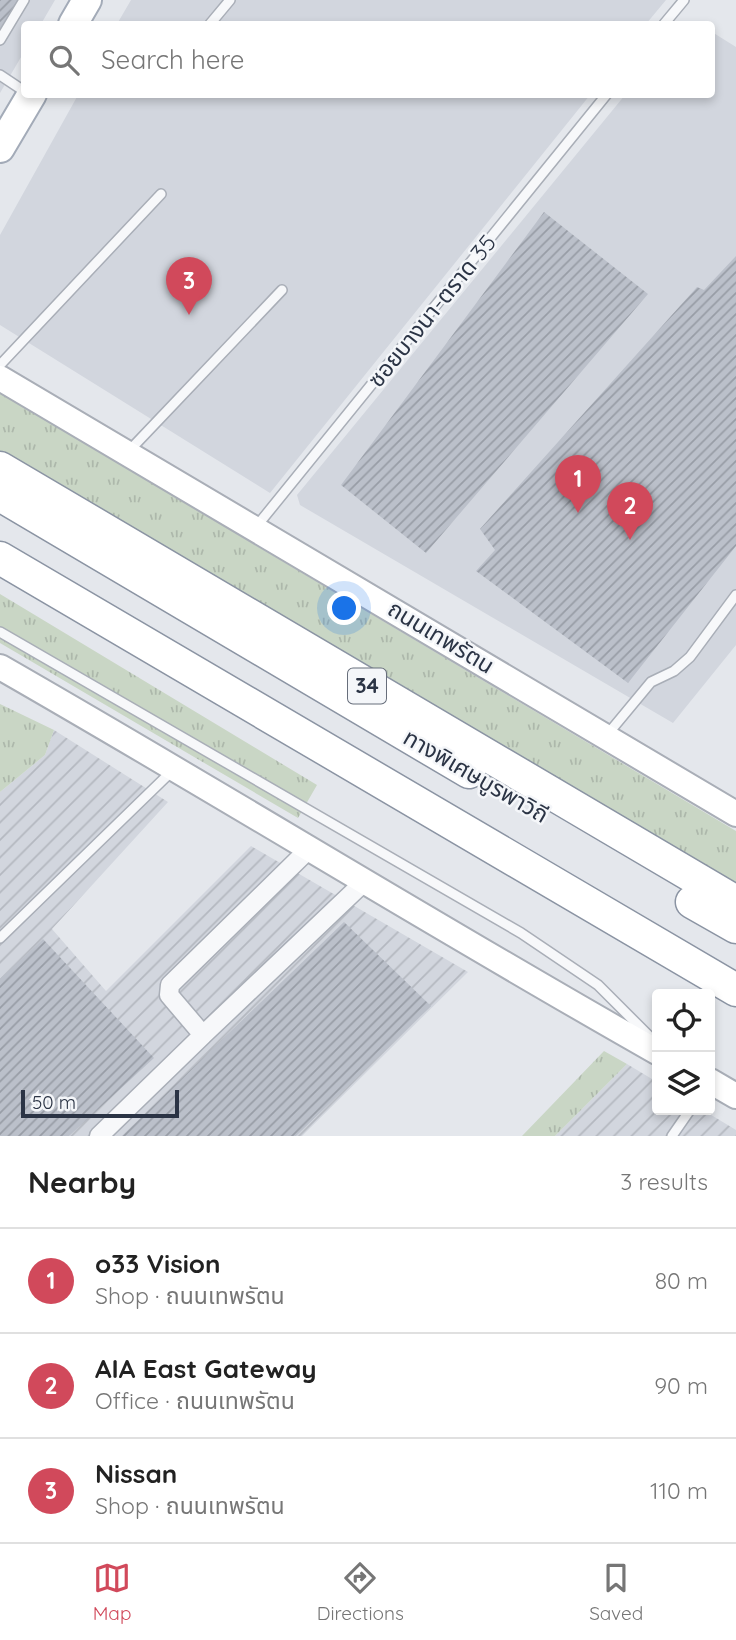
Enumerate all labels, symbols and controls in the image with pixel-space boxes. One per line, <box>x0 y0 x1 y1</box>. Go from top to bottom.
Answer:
search box <box>21 21 715 98</box>
icon: search <box>45 41 83 79</box>
text: Search here <box>101 43 245 76</box>
street label: ซอยบางนา-ตราด 35 <box>361 229 502 393</box>
pin: 3 <box>166 257 212 315</box>
pin: 1 <box>555 455 601 513</box>
pin: 2 <box>607 482 653 540</box>
your location <box>327 591 361 625</box>
street label: ถนนเทพรัตน <box>383 594 500 680</box>
road number: 34 <box>348 668 386 704</box>
street label: ทางพิเศษบูรพาวิถี <box>398 722 554 830</box>
map controls <box>652 989 715 1115</box>
button: locate <box>652 989 715 1052</box>
button: layers <box>652 1052 715 1115</box>
scale bar <box>21 1087 178 1119</box>
text: 50 m <box>32 1090 76 1114</box>
text: Nearby <box>28 1163 136 1201</box>
text: 3 results <box>620 1167 708 1196</box>
text: o33 Vision <box>95 1247 221 1280</box>
text: 1 <box>47 1266 55 1295</box>
text: 80 m <box>655 1266 708 1295</box>
text: Shop · ถนนเทพรัตน <box>95 1281 285 1310</box>
text: AIA East Gateway <box>95 1352 317 1385</box>
text: 2 <box>44 1371 58 1400</box>
text: 90 m <box>654 1371 708 1400</box>
text: Office · ถนนเทพรัตน <box>95 1386 295 1415</box>
text: Nissan <box>95 1457 177 1490</box>
text: 3 <box>45 1476 57 1505</box>
text: 110 m <box>650 1476 708 1505</box>
text: Shop · ถนนเทพรัตน <box>95 1491 285 1520</box>
tab: Map <box>93 1559 131 1625</box>
tab: Directions <box>317 1559 404 1625</box>
tab: Saved <box>589 1559 643 1625</box>

